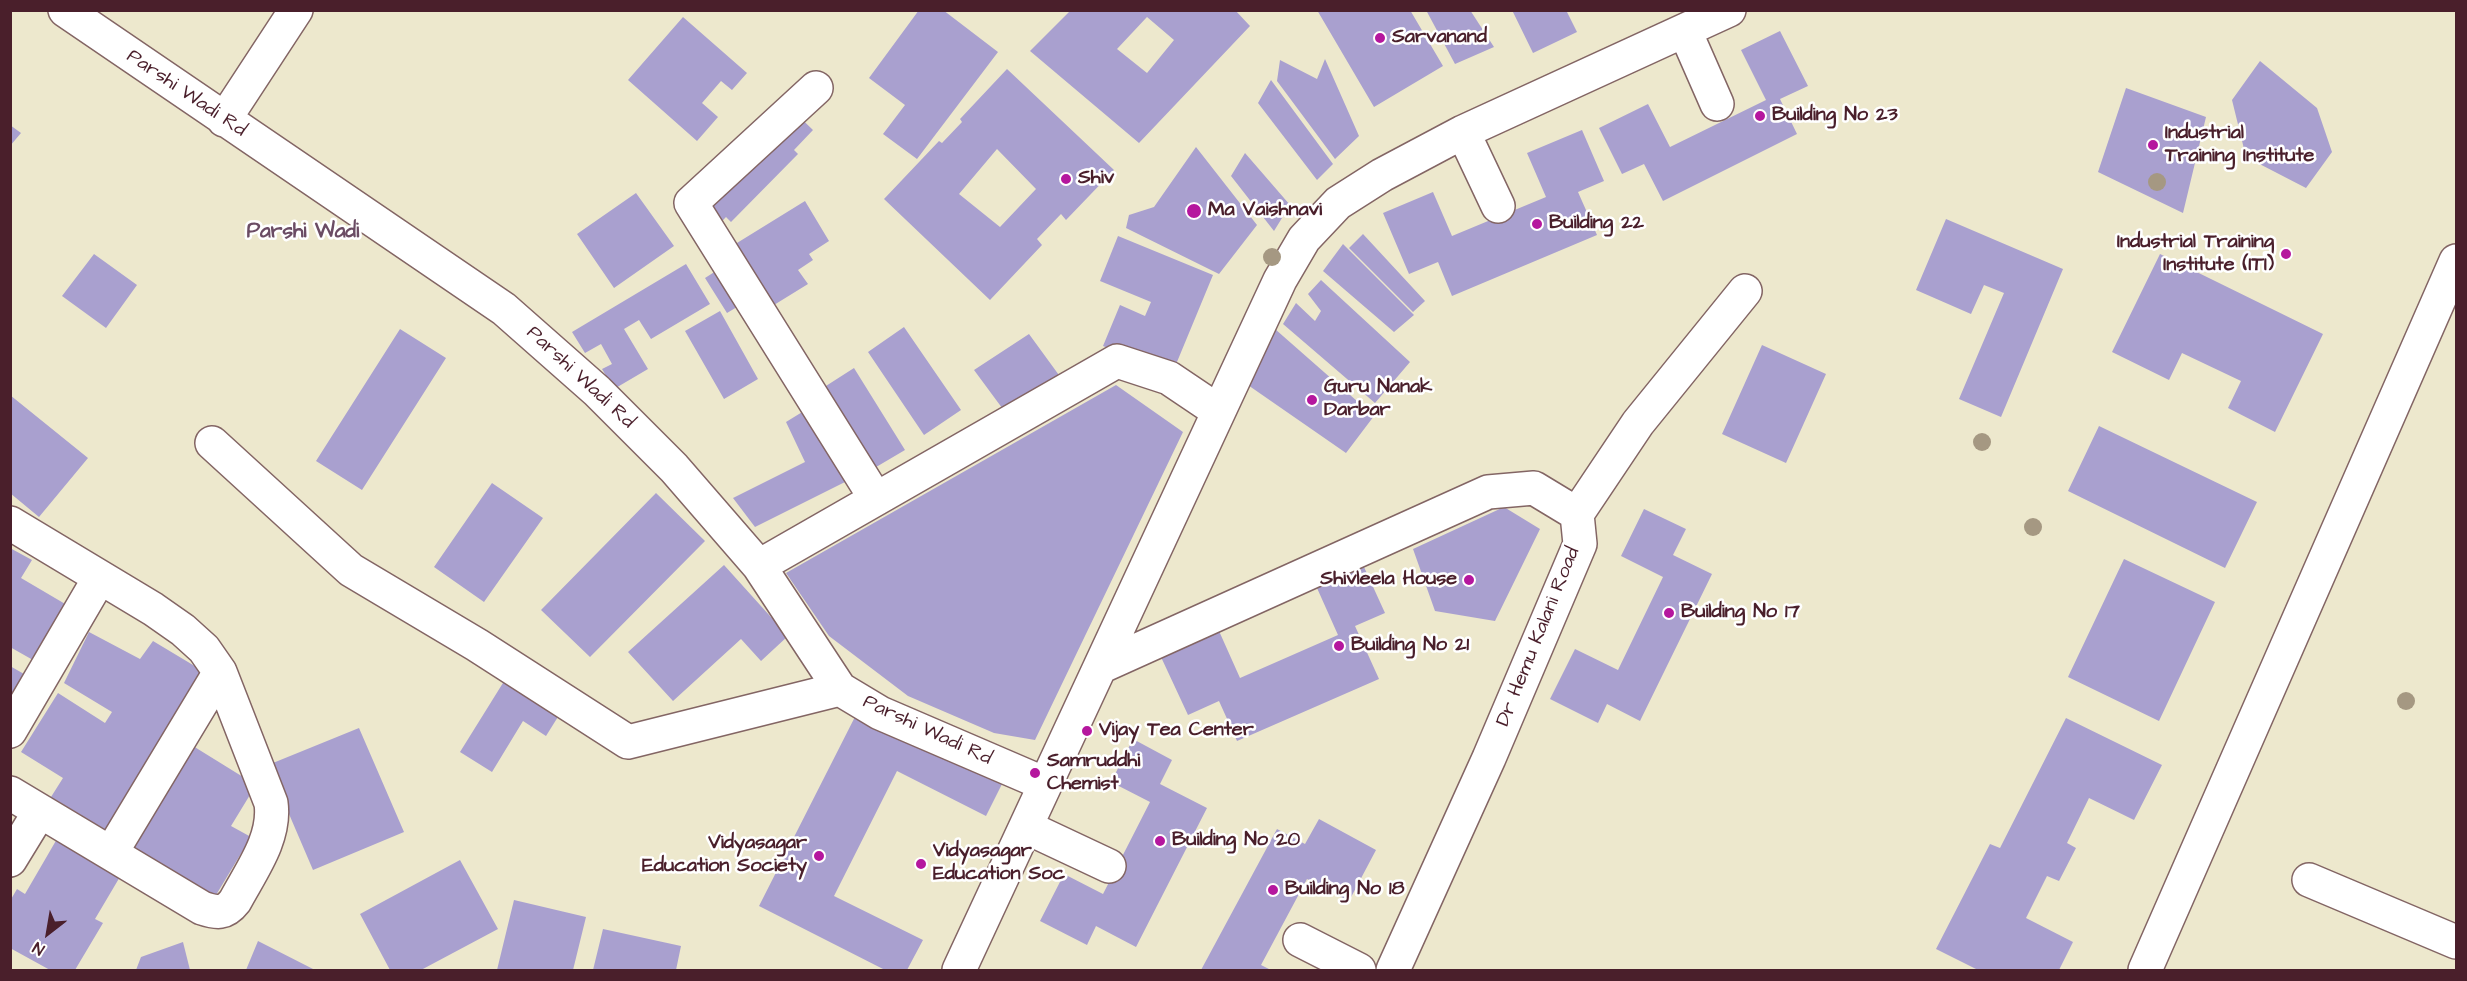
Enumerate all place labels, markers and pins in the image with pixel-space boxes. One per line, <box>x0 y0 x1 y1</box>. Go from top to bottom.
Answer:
place label: Sarvanand <box>1392 26 1487 50</box>
marker: Sarvanand <box>1373 31 1387 45</box>
place label: Building No 23 <box>1772 104 1898 128</box>
marker: Building No 23 <box>1753 109 1767 123</box>
place label: Industrial Training Institute <box>2165 122 2314 169</box>
marker: Industrial Training Institute <box>2146 138 2160 152</box>
place label: Shiv <box>1078 167 1114 191</box>
marker: Shiv <box>1059 172 1073 186</box>
place label: Ma Vaishnavi <box>1208 199 1322 223</box>
marker: Ma Vaishnavi <box>1185 202 1203 220</box>
place label: Building 22 <box>1549 212 1644 236</box>
marker: Building 22 <box>1530 217 1544 231</box>
place label: Industrial Training Institute (ITI) <box>2117 231 2274 278</box>
marker: Industrial Training Institute (ITI) <box>2279 247 2293 261</box>
place label: Guru Nanak Darbar <box>1324 376 1432 423</box>
marker: Guru Nanak Darbar <box>1305 393 1319 407</box>
place label: Shivleela House <box>1320 568 1457 592</box>
marker: Shivleela House <box>1462 573 1476 587</box>
place label: Building No 17 <box>1681 601 1800 625</box>
marker: Building No 17 <box>1662 606 1676 620</box>
place label: Building No 21 <box>1351 634 1469 658</box>
marker: Building No 21 <box>1332 639 1346 653</box>
place label: Vijay Tea Center <box>1099 719 1254 743</box>
marker: Vijay Tea Center <box>1080 724 1094 738</box>
place label: Samruddhi Chemist <box>1047 750 1140 797</box>
marker: Samruddhi Chemist <box>1028 766 1042 780</box>
place label: Building No 20 <box>1172 829 1300 853</box>
place label: Vidyasagar Education Society <box>642 832 807 879</box>
marker: Building No 20 <box>1153 834 1167 848</box>
place label: Vidyasagar Education Soc <box>933 840 1065 887</box>
marker: Vidyasagar Education Society <box>812 849 826 863</box>
marker: Vidyasagar Education Soc <box>914 857 928 871</box>
place label: Building No 18 <box>1285 878 1404 902</box>
marker: Building No 18 <box>1266 883 1280 897</box>

